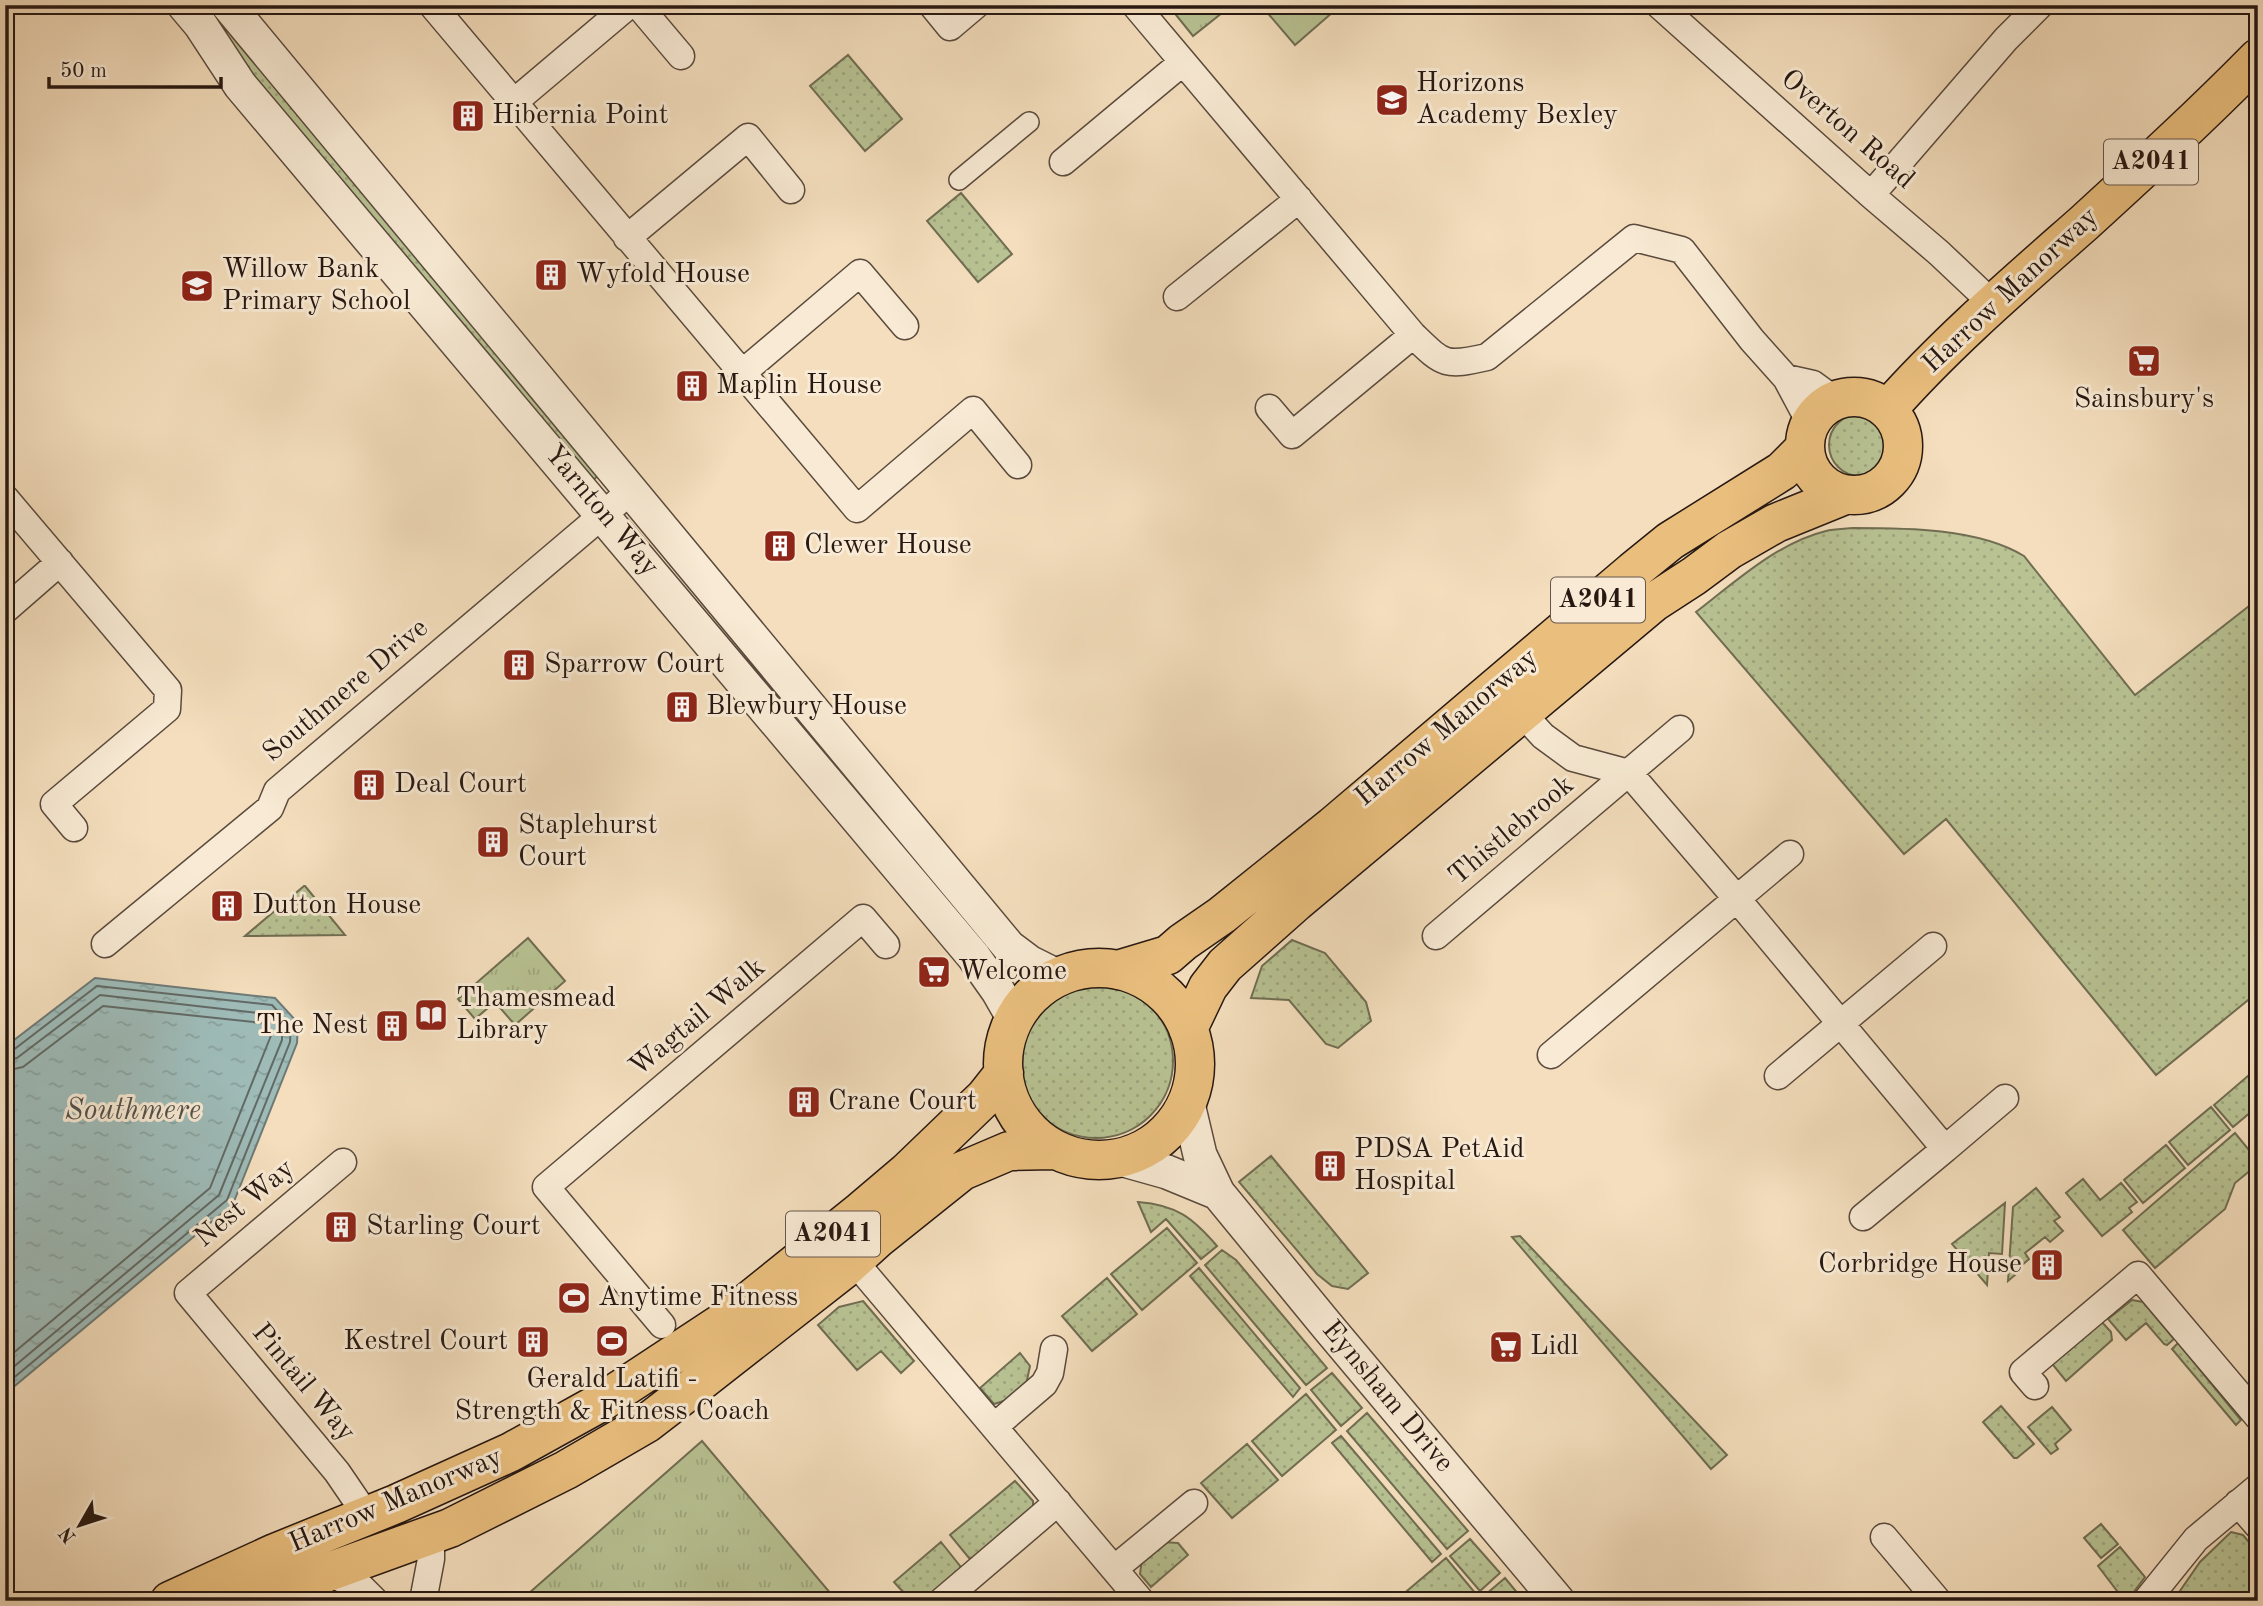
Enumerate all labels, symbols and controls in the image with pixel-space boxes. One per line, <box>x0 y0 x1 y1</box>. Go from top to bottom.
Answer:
scale bar <box>49 46 220 90</box>
text: 50 m <box>60 61 107 82</box>
street label: Overton Road <box>1775 65 1919 195</box>
place label: Horizons Academy Bexley <box>1416 70 1618 130</box>
school or university icon: Horizons Academy Bexley <box>1373 81 1411 119</box>
building icon: Hibernia Point <box>449 97 487 135</box>
place label: Hibernia Point <box>492 102 669 130</box>
road number: A2041 <box>2104 140 2198 184</box>
street label: Harrow Manorway <box>1918 203 2104 379</box>
place label: Willow Bank Primary School <box>222 256 410 316</box>
building icon: Wyfold House <box>532 256 570 294</box>
place label: Wyfold House <box>576 261 750 289</box>
school or university icon: Willow Bank Primary School <box>178 267 216 305</box>
supermarket icon: Sainsbury's <box>2125 342 2163 380</box>
building icon: Maplin House <box>673 367 711 405</box>
place label: Maplin House <box>716 372 882 400</box>
place label: Sainsbury's <box>2074 386 2214 414</box>
street label: Yarnton Way <box>538 440 664 582</box>
building icon: Clewer House <box>761 527 799 565</box>
place label: Clewer House <box>804 532 972 560</box>
road number: A2041 <box>1551 578 1645 622</box>
street label: Southmere Drive <box>258 614 434 768</box>
street label: Harrow Manorway <box>1350 644 1544 812</box>
building icon: Sparrow Court <box>500 646 538 684</box>
place label: Sparrow Court <box>544 651 725 679</box>
building icon: Blewbury House <box>663 688 701 726</box>
place label: Blewbury House <box>706 693 907 721</box>
building icon: Deal Court <box>350 766 388 804</box>
place label: Deal Court <box>394 771 527 799</box>
street label: Thistlebrook <box>1444 771 1580 891</box>
place label: Staplehurst Court <box>518 812 658 872</box>
building icon: Staplehurst Court <box>474 823 512 861</box>
building icon: Dutton House <box>208 887 246 925</box>
place label: Dutton House <box>252 892 421 920</box>
supermarket icon: Welcome <box>915 953 953 991</box>
street label: Wagtail Walk <box>625 954 771 1082</box>
place label: Welcome <box>958 958 1067 986</box>
place label: Thamesmead Library <box>456 985 616 1045</box>
library icon: Thamesmead Library <box>412 996 450 1034</box>
building icon: The Nest <box>373 1007 411 1045</box>
place label: The Nest <box>256 1012 368 1040</box>
building icon: Crane Court <box>785 1083 823 1121</box>
place label: Crane Court <box>828 1088 977 1116</box>
water label: Southmere <box>65 1096 201 1126</box>
place label: PDSA PetAid Hospital <box>1354 1136 1525 1196</box>
building icon: PDSA PetAid Hospital <box>1311 1147 1349 1185</box>
street label: Nest Way <box>190 1155 300 1253</box>
building icon: Starling Court <box>322 1208 360 1246</box>
road number: A2041 <box>786 1212 880 1256</box>
place label: Starling Court <box>366 1213 541 1241</box>
building icon: Corbridge House <box>2028 1246 2066 1284</box>
place label: Corbridge House <box>1818 1251 2022 1279</box>
sports icon: Anytime Fitness <box>555 1279 593 1317</box>
place label: Anytime Fitness <box>598 1284 798 1312</box>
street label: Eynsham Drive <box>1316 1316 1458 1478</box>
street label: Pintail Way <box>246 1319 360 1447</box>
sports icon: Gerald Latifi - Strength & Fitness Coach <box>593 1322 631 1360</box>
building icon: Kestrel Court <box>514 1323 552 1361</box>
place label: Kestrel Court <box>343 1328 508 1356</box>
supermarket icon: Lidl <box>1487 1328 1525 1366</box>
place label: Lidl <box>1530 1333 1579 1361</box>
place label: Gerald Latifi - Strength & Fitness Coach <box>455 1366 769 1426</box>
street label: Harrow Manorway <box>285 1443 507 1559</box>
north arrow <box>46 1490 116 1560</box>
text: N <box>56 1522 81 1546</box>

